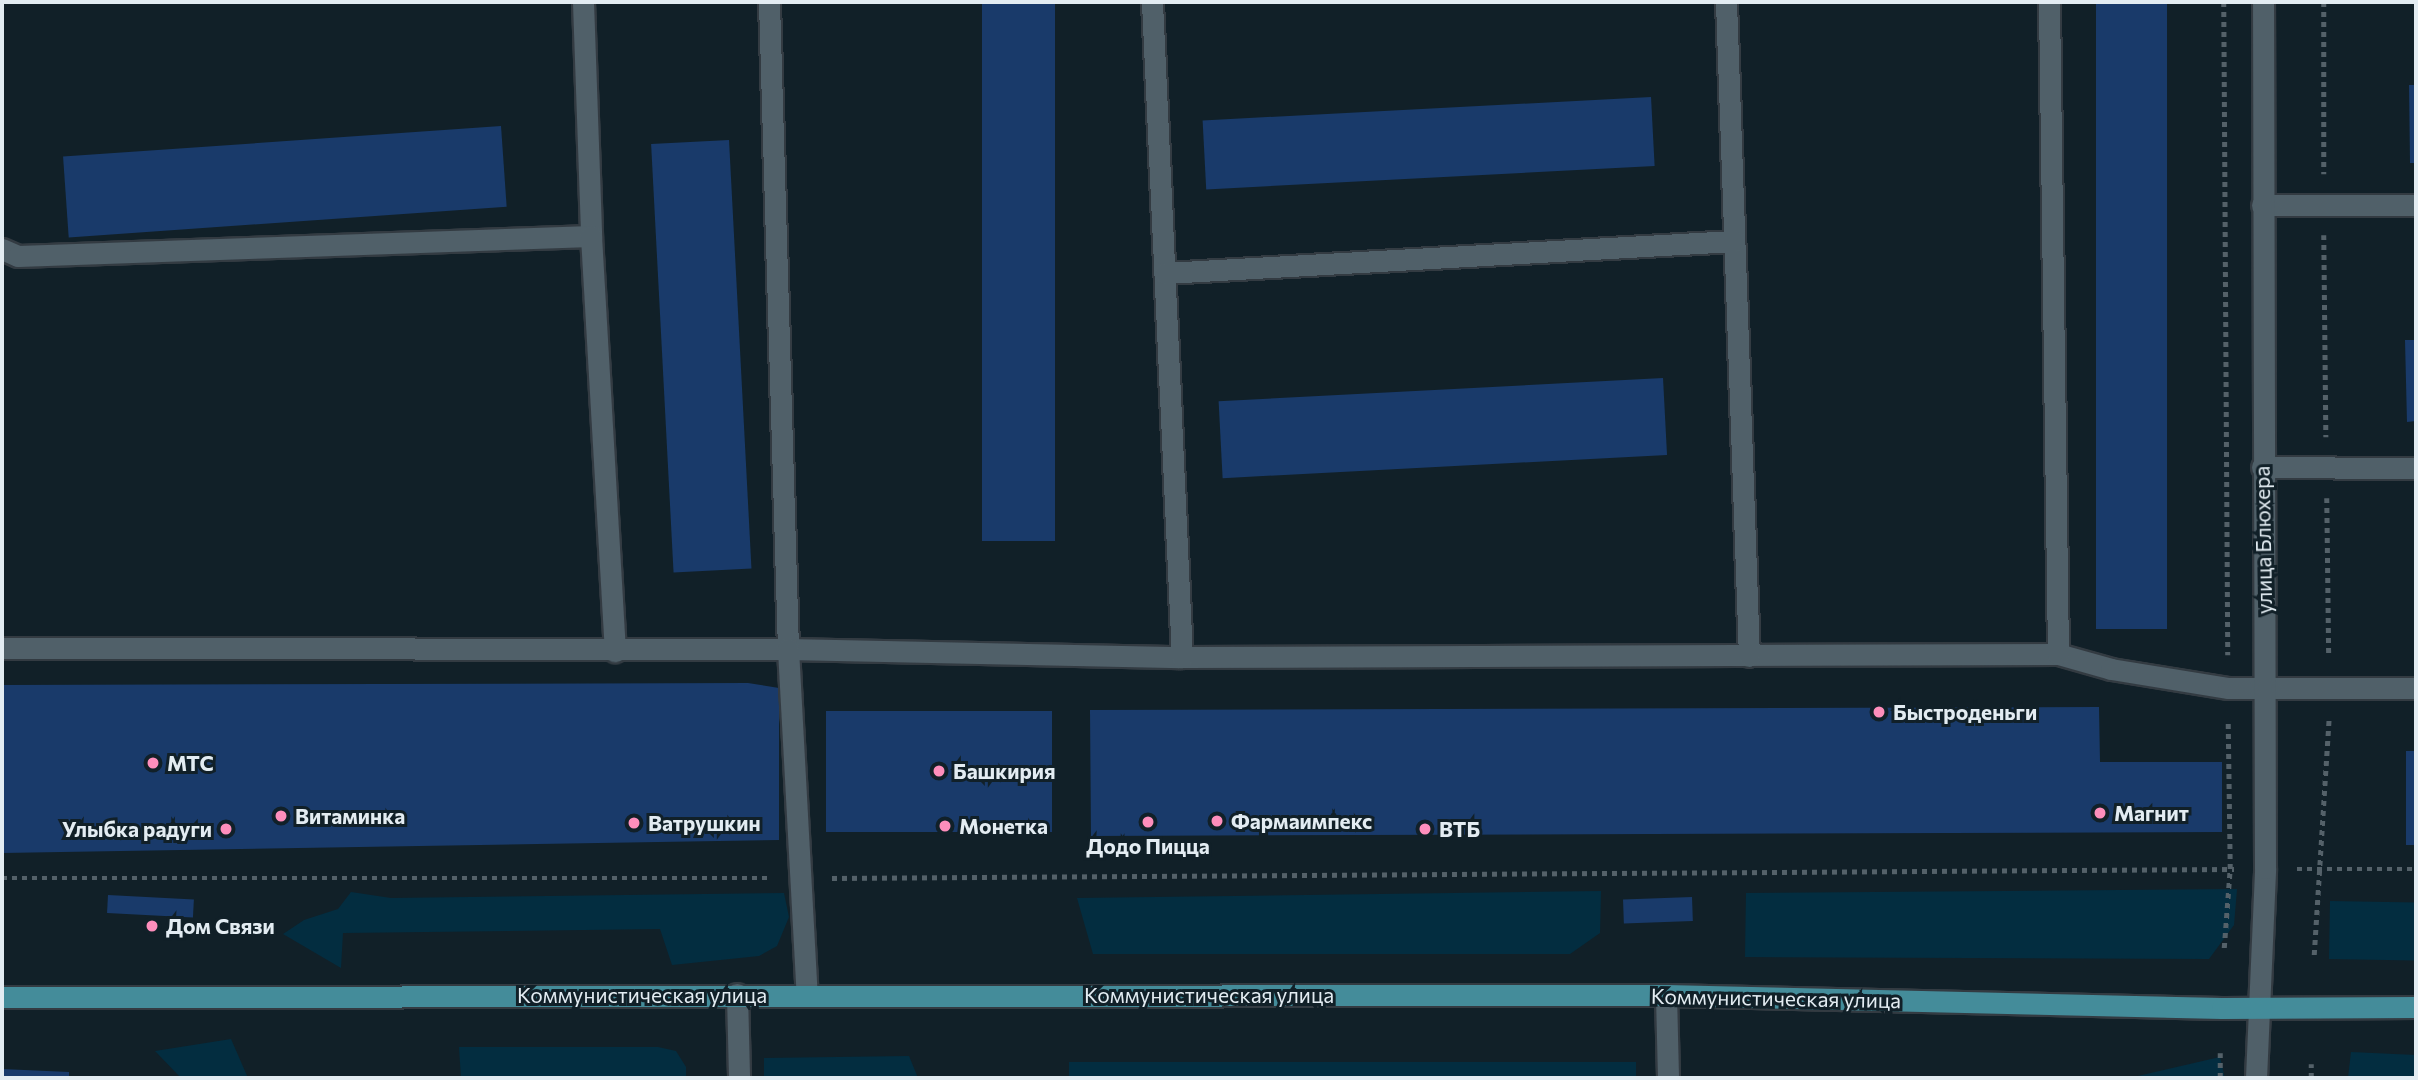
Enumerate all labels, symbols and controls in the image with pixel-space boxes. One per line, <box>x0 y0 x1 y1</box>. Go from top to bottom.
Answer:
street label: улица Блюхера <box>2249 466 2277 614</box>
place label: Быстроденьги <box>1893 699 2037 725</box>
marker: Быстроденьги <box>1871 704 1887 720</box>
place label: МТС <box>167 750 214 776</box>
marker: МТС <box>145 755 161 771</box>
place label: Башкирия <box>953 758 1056 784</box>
marker: Башкирия <box>931 763 947 779</box>
place label: Магнит <box>2114 800 2189 826</box>
place label: Витаминка <box>295 803 405 829</box>
marker: Магнит <box>2092 805 2108 821</box>
marker: Витаминка <box>273 808 289 824</box>
place label: Фармаимпекс <box>1231 808 1372 834</box>
place label: Ватрушкин <box>648 810 761 836</box>
place label: Монетка <box>959 813 1048 839</box>
marker: Фармаимпекс <box>1209 813 1225 829</box>
marker: Додо Пицца <box>1140 814 1156 830</box>
marker: Ватрушкин <box>626 815 642 831</box>
place label: Улыбка радуги <box>62 816 212 842</box>
place label: ВТБ <box>1439 816 1480 842</box>
marker: Монетка <box>937 818 953 834</box>
marker: Улыбка радуги <box>218 821 234 837</box>
marker: ВТБ <box>1417 821 1433 837</box>
place label: Додо Пицца <box>1086 833 1210 859</box>
place label: Дом Связи <box>166 913 275 939</box>
marker: Дом Связи <box>144 918 160 934</box>
street label: Коммунистическая улица <box>517 982 767 1008</box>
street label: Коммунистическая улица <box>1084 982 1334 1008</box>
street label: Коммунистическая улица <box>1651 983 1901 1013</box>

